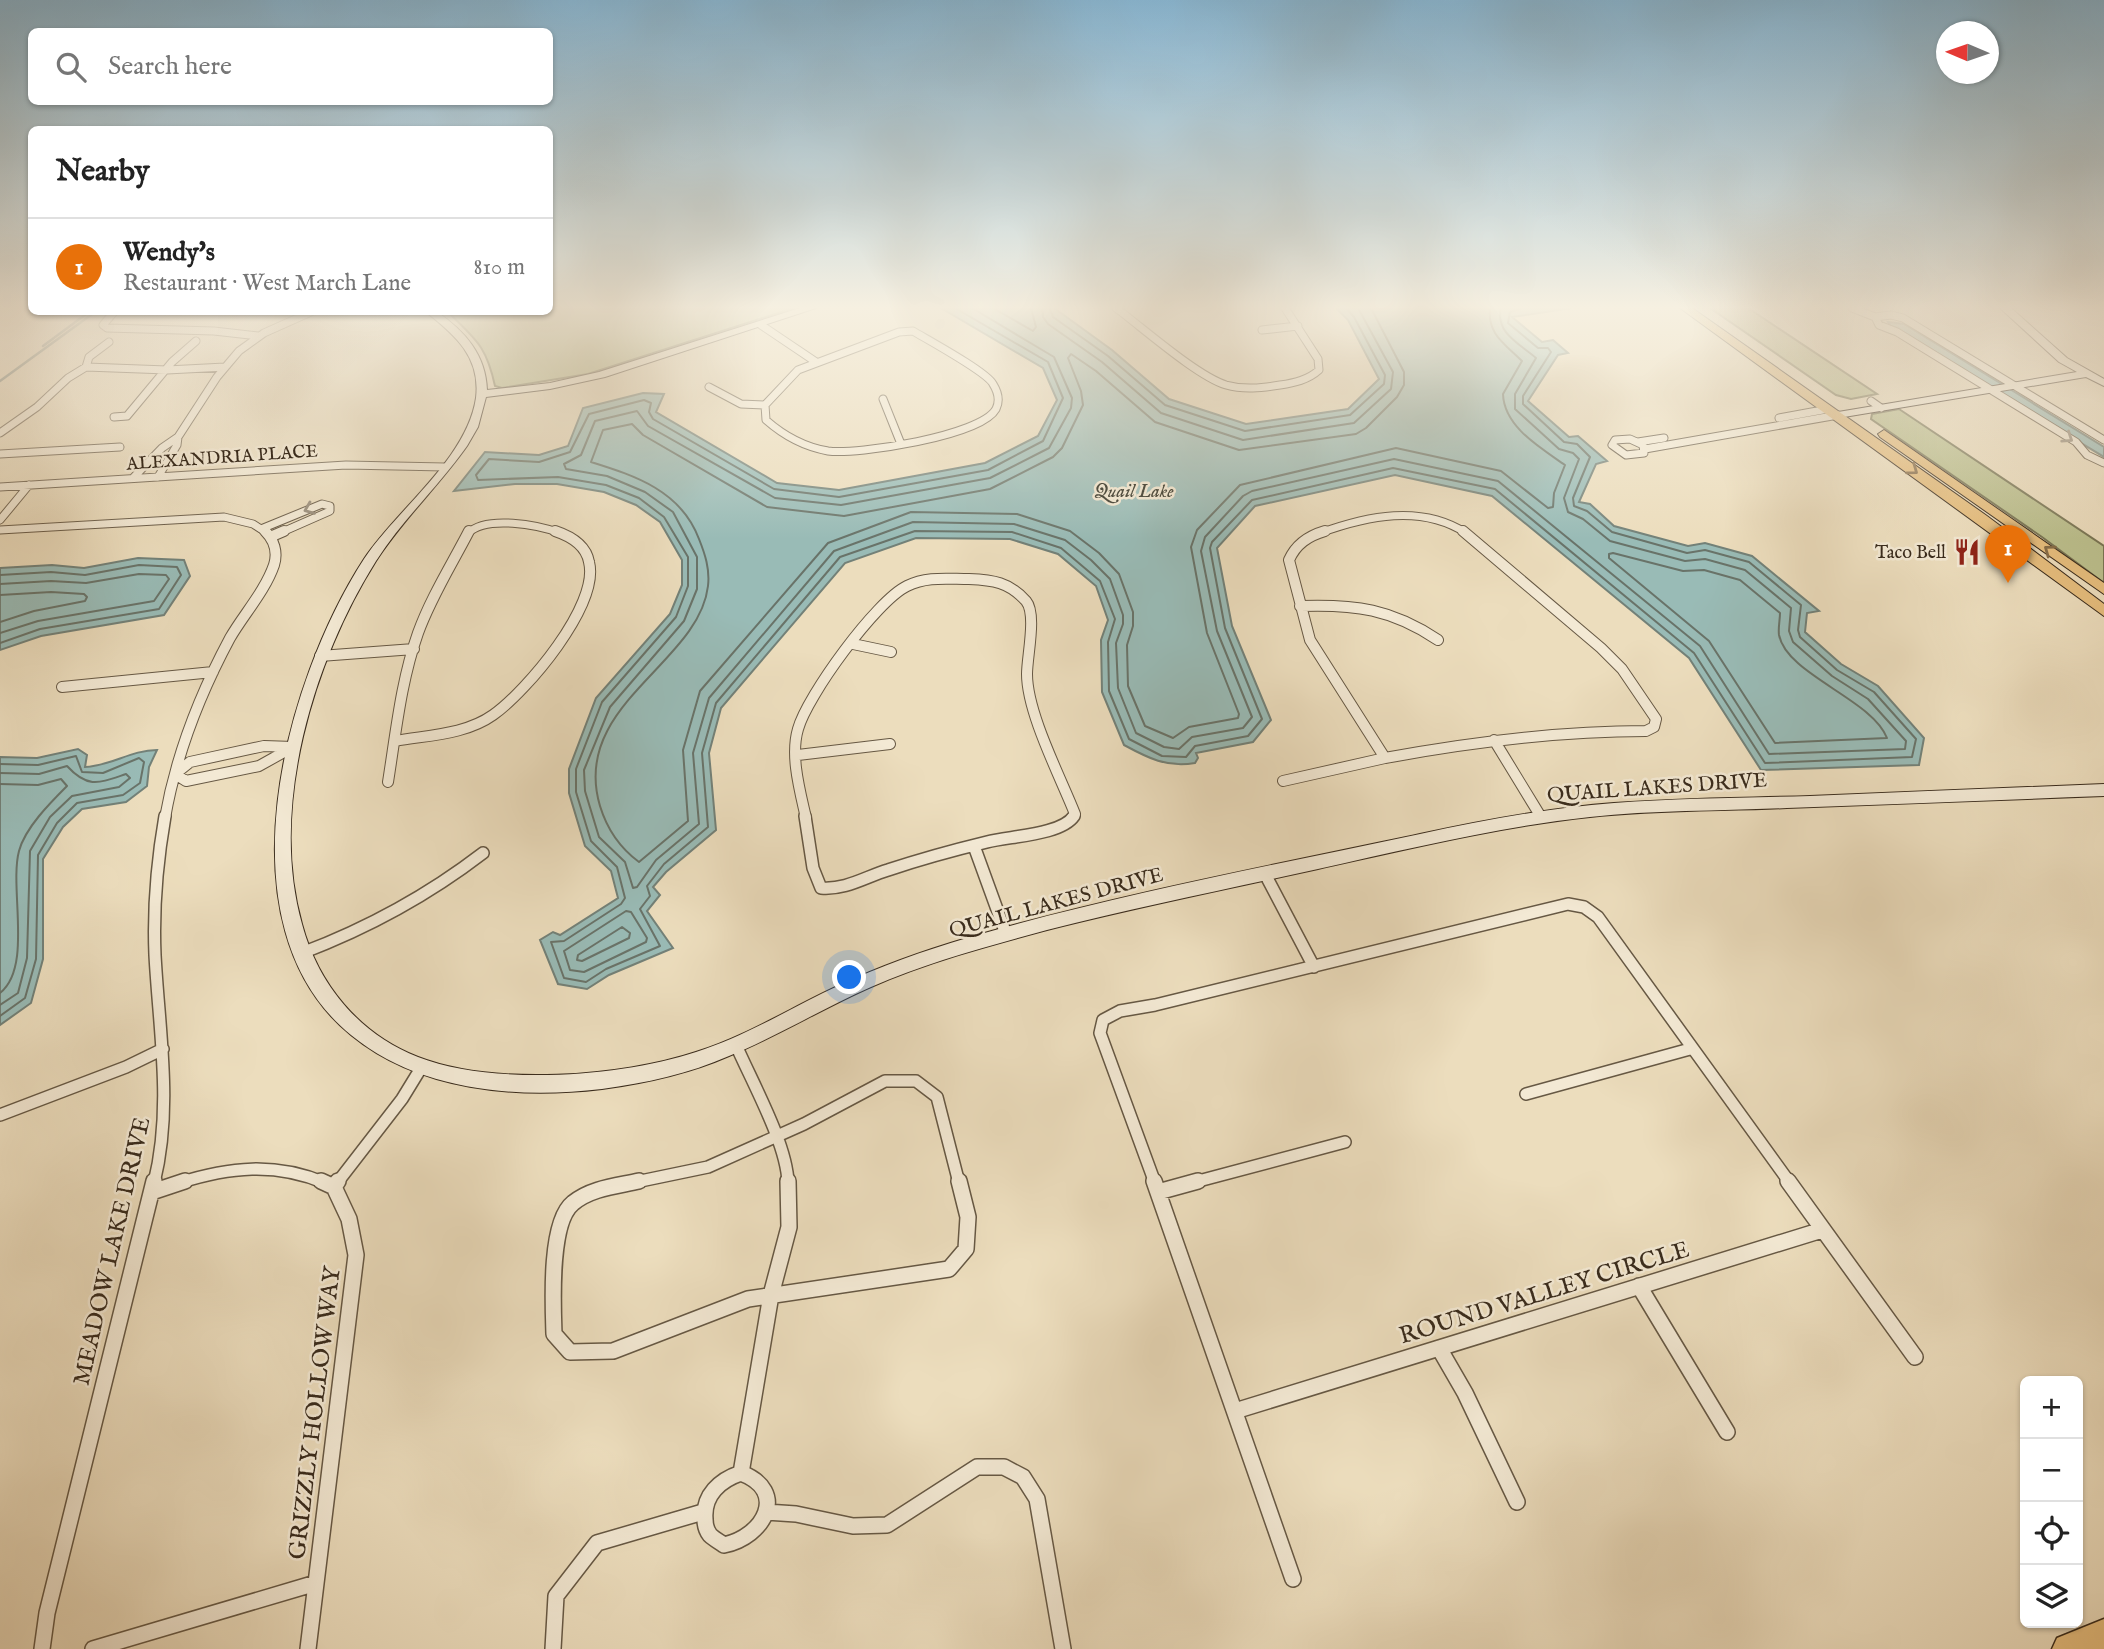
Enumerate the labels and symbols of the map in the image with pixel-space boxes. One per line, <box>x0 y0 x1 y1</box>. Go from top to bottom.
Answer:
north arrow <box>1936 21 1999 84</box>
one-way arrow <box>2060 430 2073 442</box>
street label: ALEXANDRIA PLACE <box>125 440 319 477</box>
one-way arrow <box>1906 462 1918 474</box>
water label: Quail Lake <box>1094 480 1174 504</box>
one-way arrow <box>304 501 317 515</box>
pin: 1 <box>1985 525 2031 583</box>
restaurant icon: Taco Bell <box>1952 537 1982 567</box>
place label: Taco Bell <box>1875 542 1946 565</box>
one-way arrow <box>2044 546 2057 558</box>
street label: QUAIL LAKES DRIVE <box>1546 767 1768 810</box>
street label: QUAIL LAKES DRIVE <box>946 862 1166 945</box>
your location <box>832 960 866 994</box>
street label: MEADOW LAKE DRIVE <box>66 1114 158 1389</box>
street label: ROUND VALLEY CIRCLE <box>1396 1234 1693 1352</box>
street label: GRIZZLY HOLLOW WAY <box>282 1263 349 1561</box>

